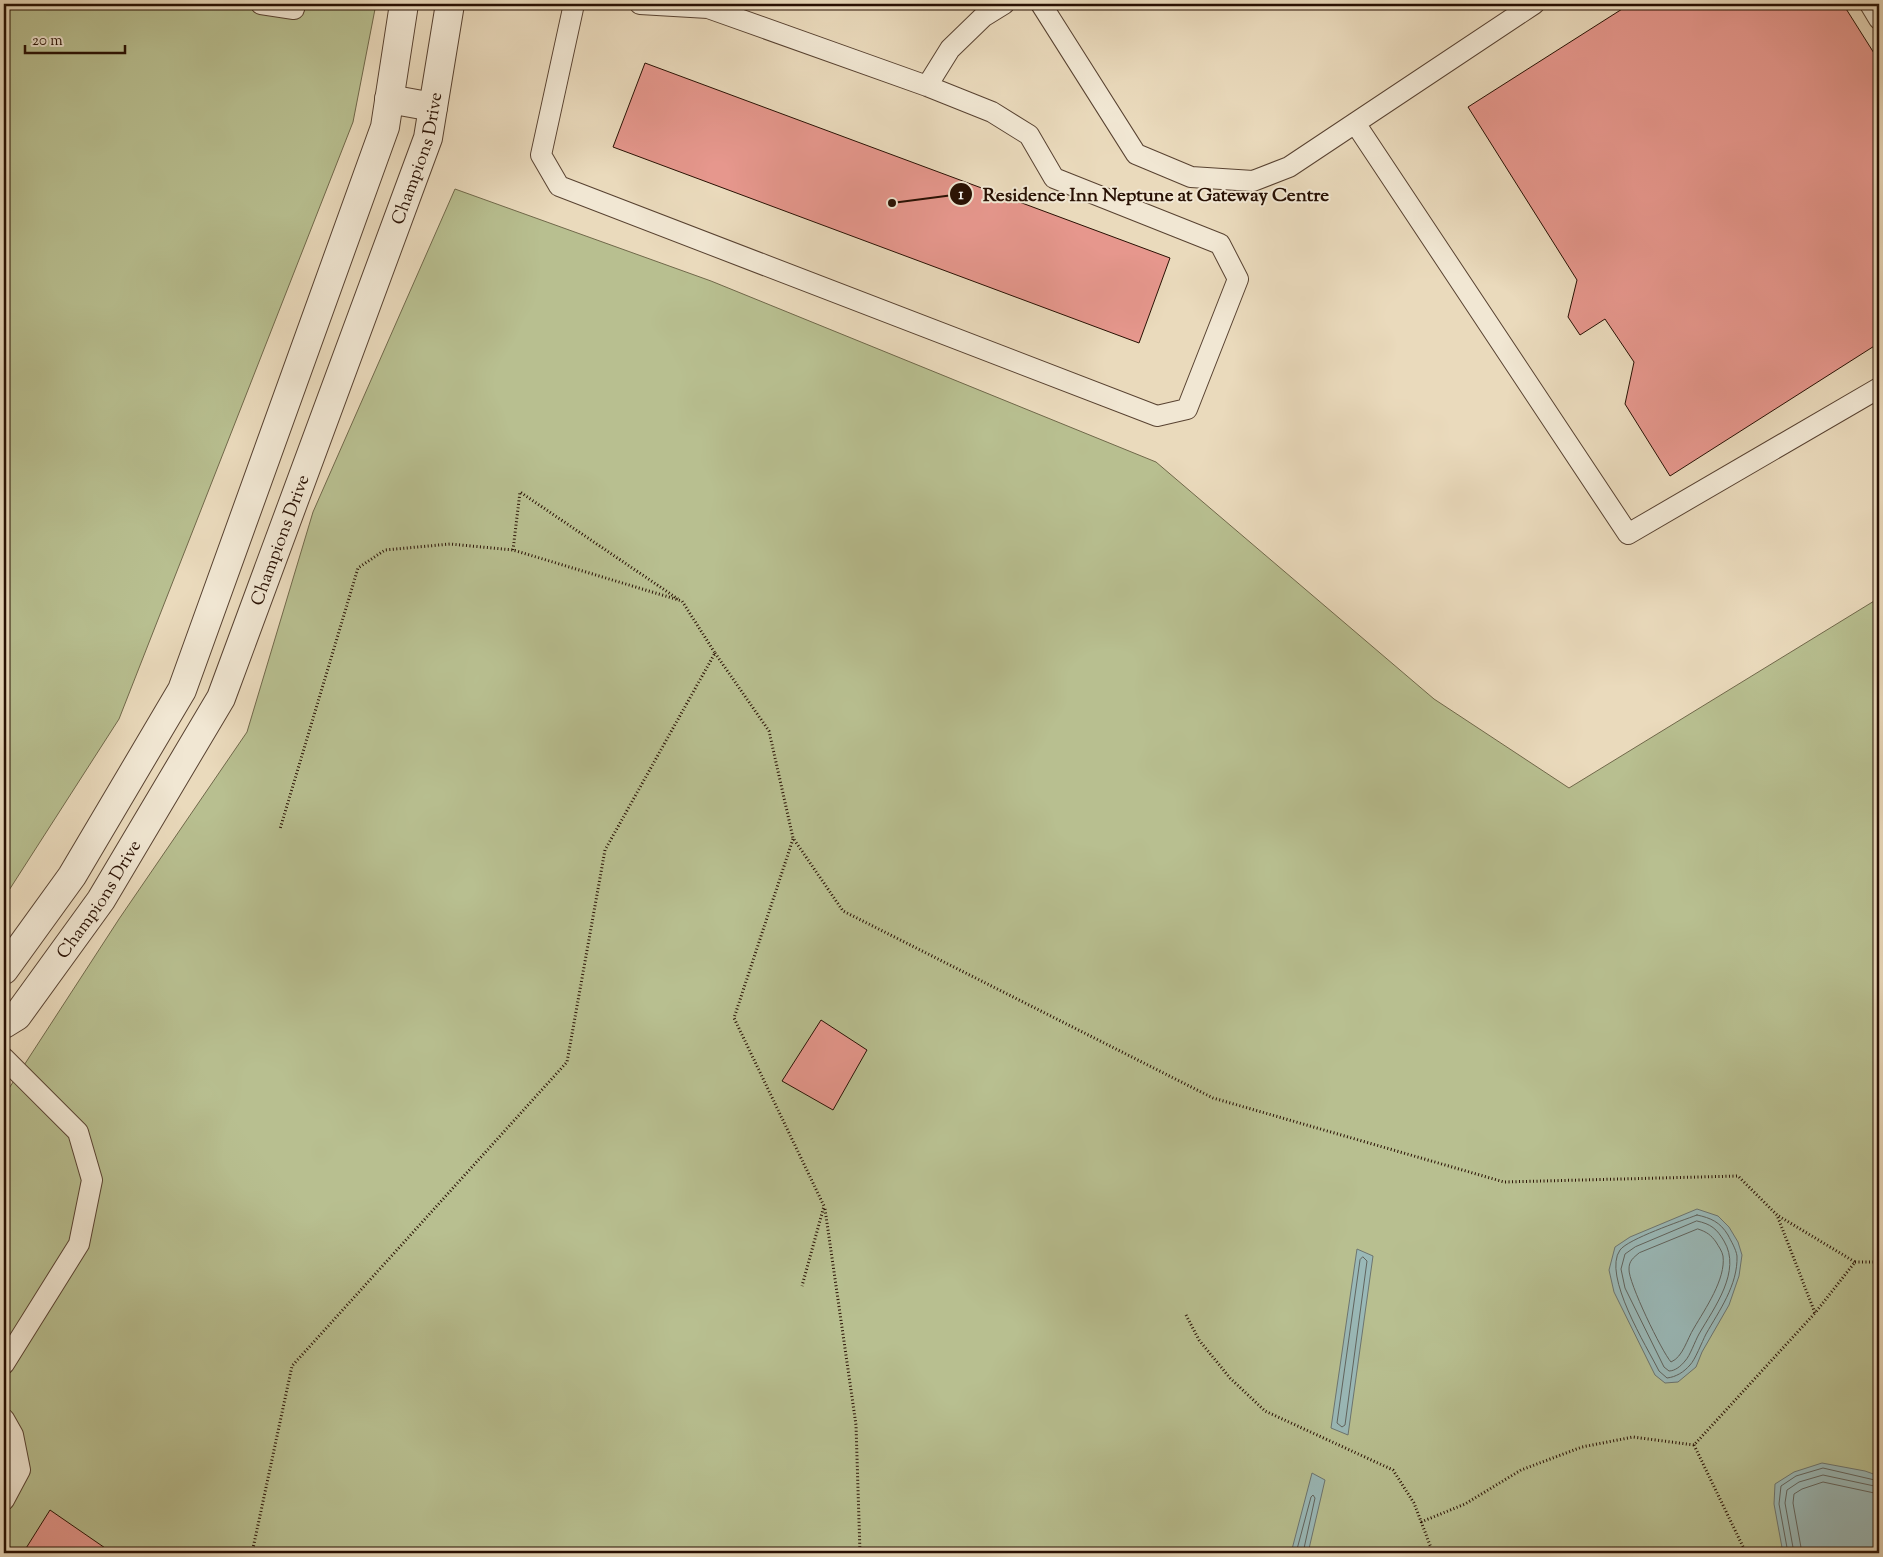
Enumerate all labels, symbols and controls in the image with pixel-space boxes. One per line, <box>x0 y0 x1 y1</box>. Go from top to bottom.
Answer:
scale bar <box>25 22 125 54</box>
text: 20 m <box>32 31 63 52</box>
street label: Champions Drive <box>386 90 450 229</box>
callout: Residence Inn Neptune at Gateway Centre <box>948 177 1339 211</box>
text: Residence Inn Neptune at Gateway Centre <box>983 183 1329 210</box>
text: 1 <box>958 185 964 206</box>
street label: Champions Drive <box>245 471 317 610</box>
street label: Champions Drive <box>51 836 149 965</box>

